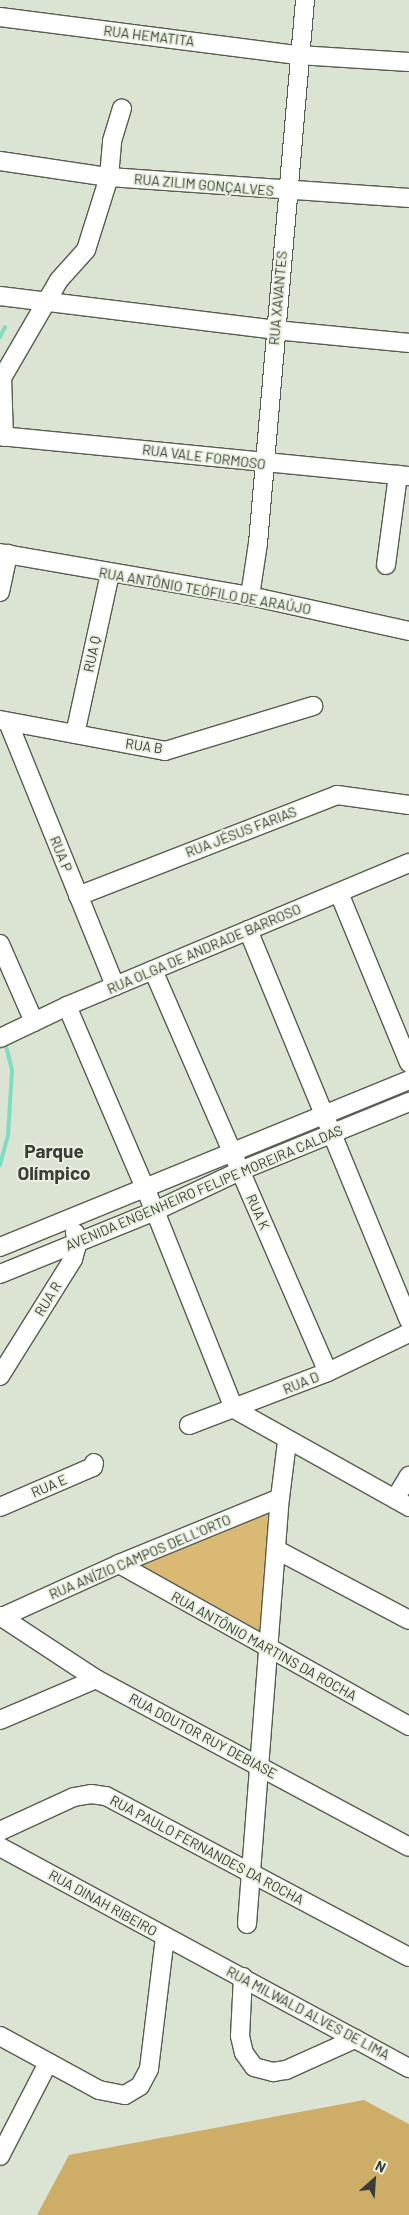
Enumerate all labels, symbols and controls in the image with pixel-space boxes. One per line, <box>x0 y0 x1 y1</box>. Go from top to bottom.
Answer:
street label: RUA HEMATITA <box>103 22 195 50</box>
street label: RUA ZILIM GONÇALVES <box>133 171 275 199</box>
street label: RUA XAVANTES <box>266 250 290 346</box>
street label: RUA VALE FORMOSO <box>141 441 267 473</box>
street label: RUA ANTÔNIO TEÓFILO DE ARAÚJO <box>98 564 312 618</box>
street label: RUA Q <box>80 634 104 674</box>
street label: RUA B <box>124 735 164 757</box>
street label: RUA JÉSUS FARIAS <box>183 803 299 861</box>
street label: RUA P <box>46 834 76 874</box>
street label: RUA OLGA DE ANDRADE BARROSO <box>105 900 303 998</box>
street label: AVENIDA ENGENHEIRO FELIPE MOREIRA CALDAS <box>63 1122 345 1254</box>
district label: Parque Olímpico <box>17 1140 91 1184</box>
street label: RUA K <box>243 1192 273 1232</box>
street label: RUA R <box>31 1279 65 1319</box>
street label: RUA D <box>280 1368 322 1398</box>
street label: RUA E <box>29 1471 69 1501</box>
street label: RUA ANÍZIO CAMPOS DELL'ORTO <box>47 1511 233 1603</box>
street label: RUA ANTÔNIO MARTINS DA ROCHA <box>168 1588 360 1704</box>
street label: RUA DOUTOR RUY DEBIASE <box>126 1690 280 1782</box>
street label: RUA PAULO FERNANDES DA ROCHA <box>107 1792 307 1908</box>
street label: RUA DINAH RIBEIRO <box>46 1866 160 1940</box>
street label: RUA MILWALD ALVES DE LIMA <box>224 1963 392 2063</box>
north arrow <box>349 2155 399 2205</box>
text: N <box>373 2156 389 2176</box>

